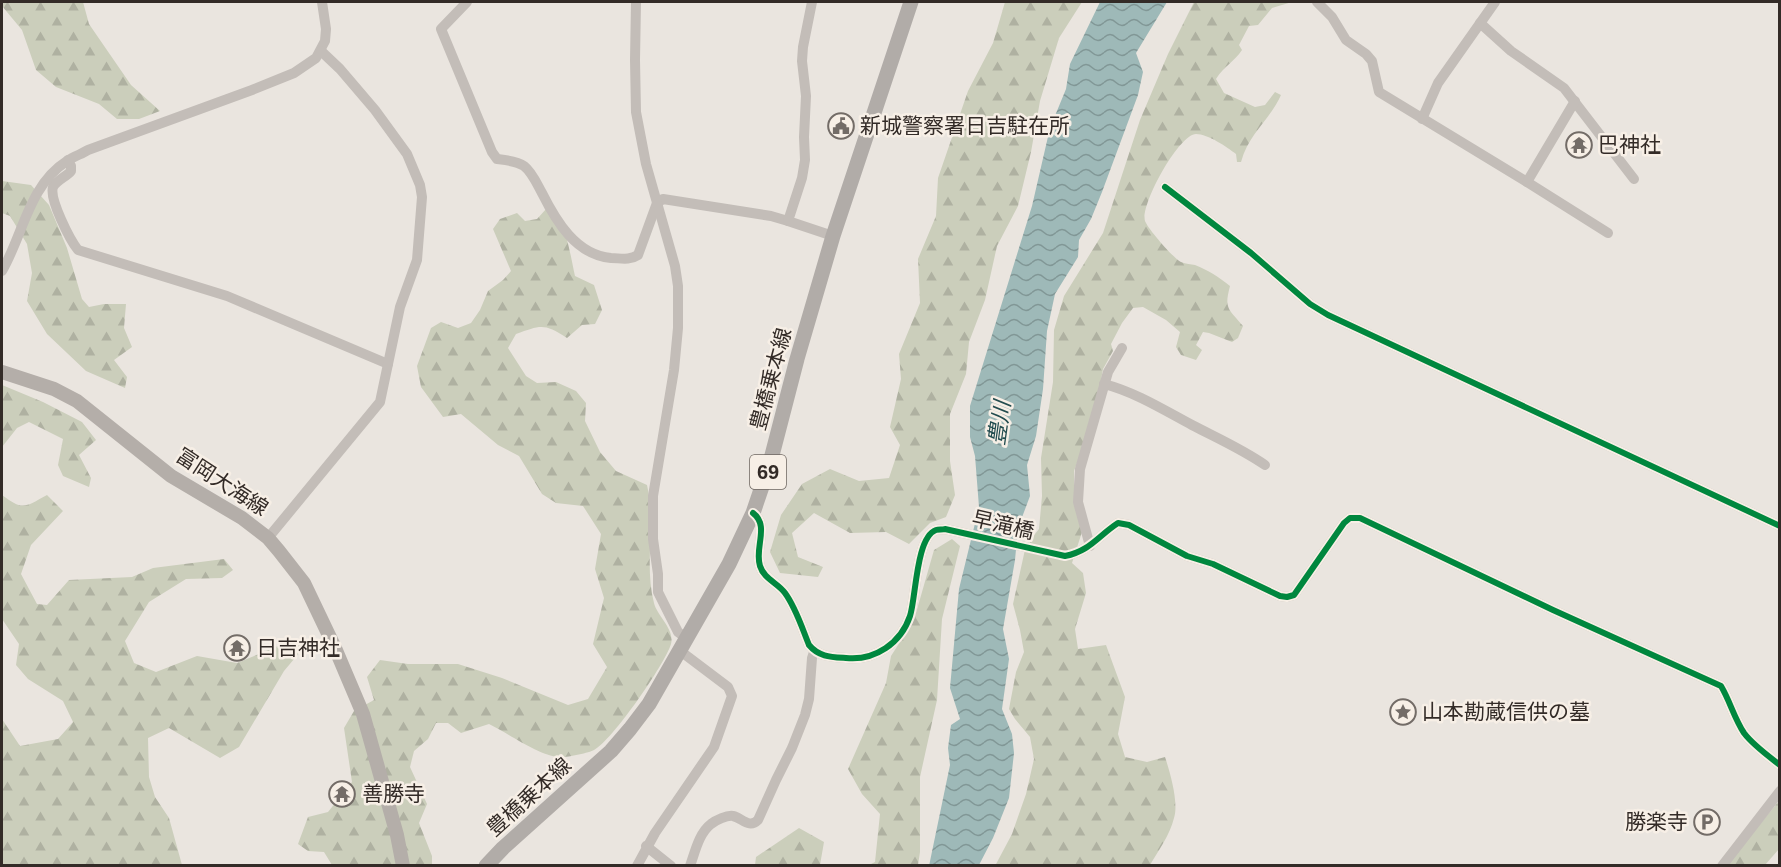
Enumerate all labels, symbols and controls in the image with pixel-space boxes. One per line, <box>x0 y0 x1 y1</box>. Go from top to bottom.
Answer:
public building icon: 新城警察署日吉駐在所 <box>826 111 856 141</box>
place label: 新城警察署日吉駐在所 <box>860 114 1070 137</box>
temple icon: 巴神社 <box>1564 130 1594 160</box>
place label: 巴神社 <box>1598 133 1661 156</box>
street label: 豊橋乗本線 <box>746 325 795 433</box>
water label: 豊川 <box>984 398 1015 447</box>
street label: 富岡大海線 <box>172 443 273 520</box>
road number: 69 <box>750 455 786 489</box>
street label: 早滝橋 <box>970 506 1036 543</box>
temple icon: 日吉神社 <box>222 633 252 663</box>
place label: 日吉神社 <box>256 636 340 659</box>
place icon: 山本勘蔵信供の墓 <box>1388 697 1418 727</box>
place label: 山本勘蔵信供の墓 <box>1422 700 1590 723</box>
street label: 豊橋乗本線 <box>482 753 575 840</box>
temple icon: 善勝寺 <box>327 779 357 809</box>
place label: 善勝寺 <box>362 782 425 805</box>
parking icon: 勝楽寺 <box>1692 807 1722 837</box>
place label: 勝楽寺 <box>1625 810 1688 833</box>

